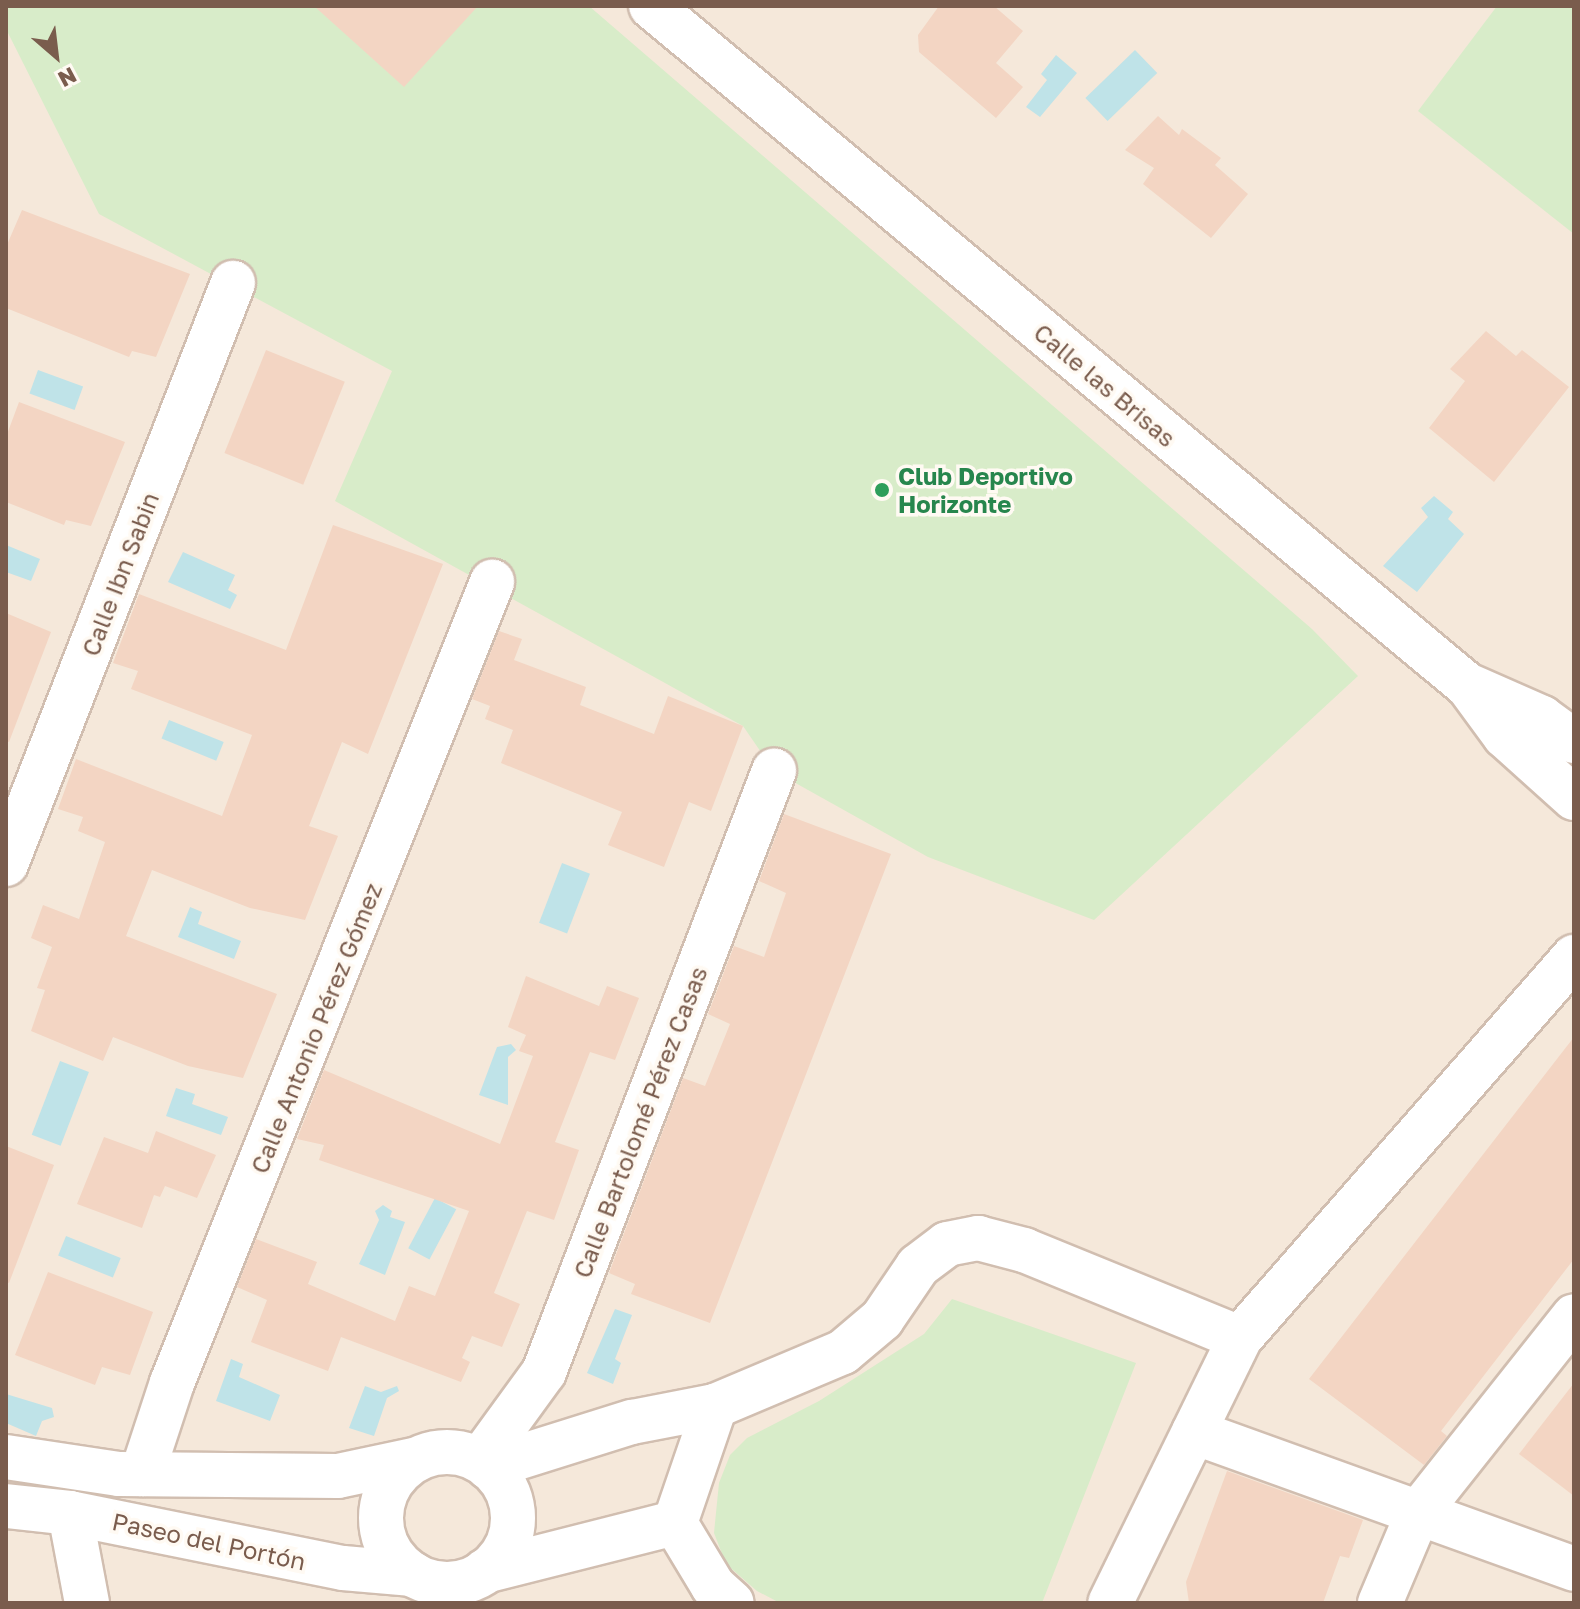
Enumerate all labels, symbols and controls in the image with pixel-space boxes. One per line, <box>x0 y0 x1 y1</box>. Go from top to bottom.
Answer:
north arrow <box>16 16 96 96</box>
text: N <box>54 62 81 93</box>
street label: Calle las Brisas <box>1028 317 1182 453</box>
place label: Club Deportivo Horizonte <box>898 462 1073 518</box>
marker: Club Deportivo Horizonte <box>873 481 891 499</box>
street label: Calle Ibn Sabin <box>76 488 164 660</box>
street label: Calle Antonio Pérez Gómez <box>244 879 388 1177</box>
street label: Calle Bartolomé Pérez Casas <box>567 962 713 1282</box>
street label: Paseo del Portón <box>110 1506 308 1576</box>

